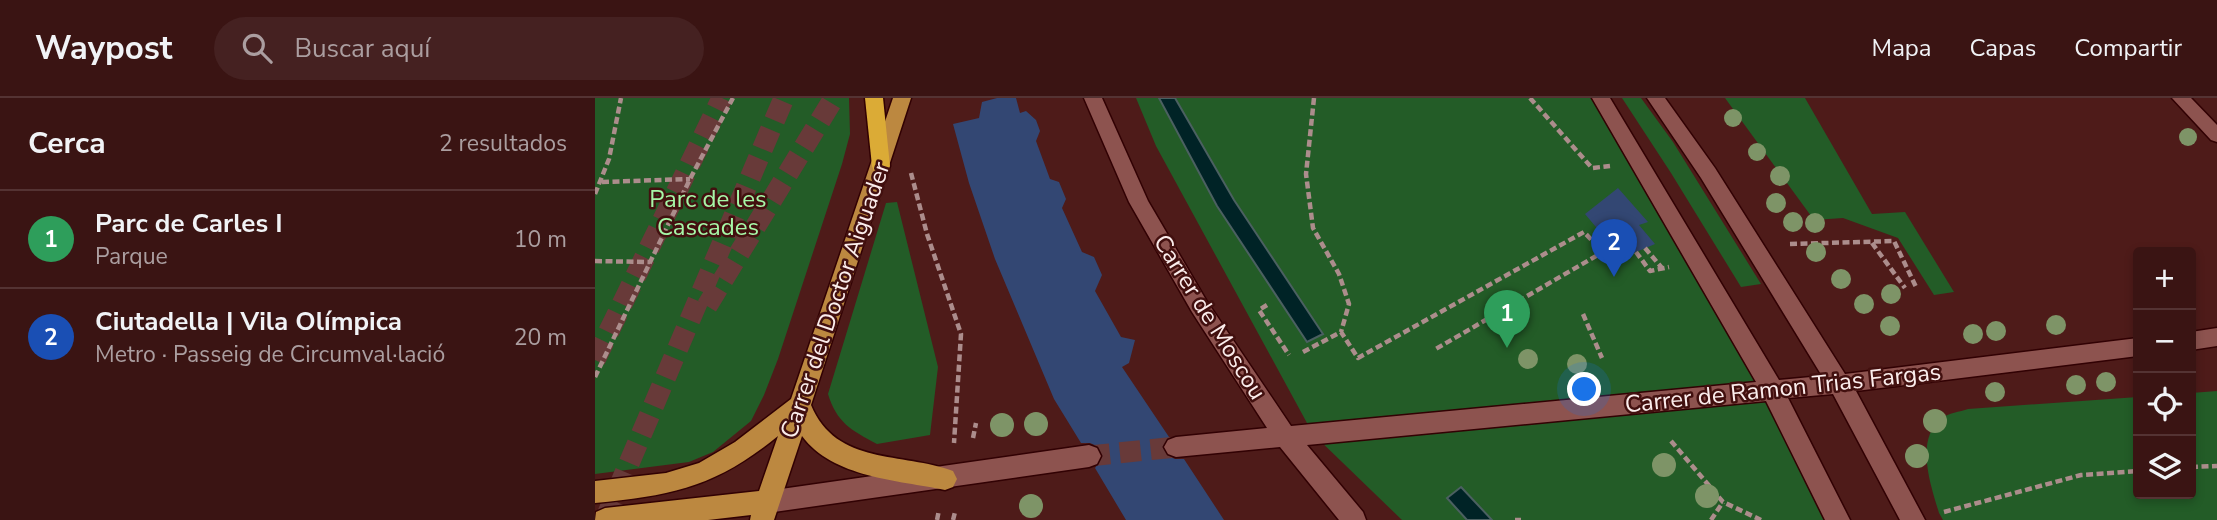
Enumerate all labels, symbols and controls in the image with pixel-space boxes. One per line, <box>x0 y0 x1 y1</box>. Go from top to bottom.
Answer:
search box <box>214 17 704 80</box>
text: Waypost <box>35 26 172 71</box>
icon: search <box>238 29 276 67</box>
text: Buscar aquí <box>294 31 430 66</box>
text: Mapa <box>1872 32 1932 64</box>
text: Capas <box>1970 32 2036 64</box>
text: Compartir <box>2074 32 2182 64</box>
text: Cerca <box>28 123 106 164</box>
text: 2 resultados <box>439 128 567 159</box>
street label: Carrer del Doctor Aiguader <box>773 157 898 442</box>
park label: Parc de les Cascades <box>649 183 767 243</box>
text: Parc de Carles I <box>95 206 282 241</box>
pin: 2 <box>1591 219 1637 277</box>
text: 1 <box>44 224 58 255</box>
text: 10 m <box>514 224 567 255</box>
street label: Carrer de Moscou <box>1146 228 1274 406</box>
text: Parque <box>95 241 168 272</box>
map controls <box>2133 247 2196 499</box>
button: + <box>2133 247 2196 310</box>
pin: 1 <box>1484 290 1530 348</box>
text: Ciutadella | Vila Olímpica <box>95 304 402 339</box>
button: − <box>2133 310 2196 373</box>
text: 2 <box>44 322 58 353</box>
text: 20 m <box>514 322 567 353</box>
text: Metro · Passeig de Circumval·lació <box>95 339 445 370</box>
street label: Carrer de Ramon Trias Fargas <box>1623 355 1943 421</box>
your location <box>1567 372 1601 406</box>
button: locate <box>2133 373 2196 436</box>
button: layers <box>2133 436 2196 499</box>

